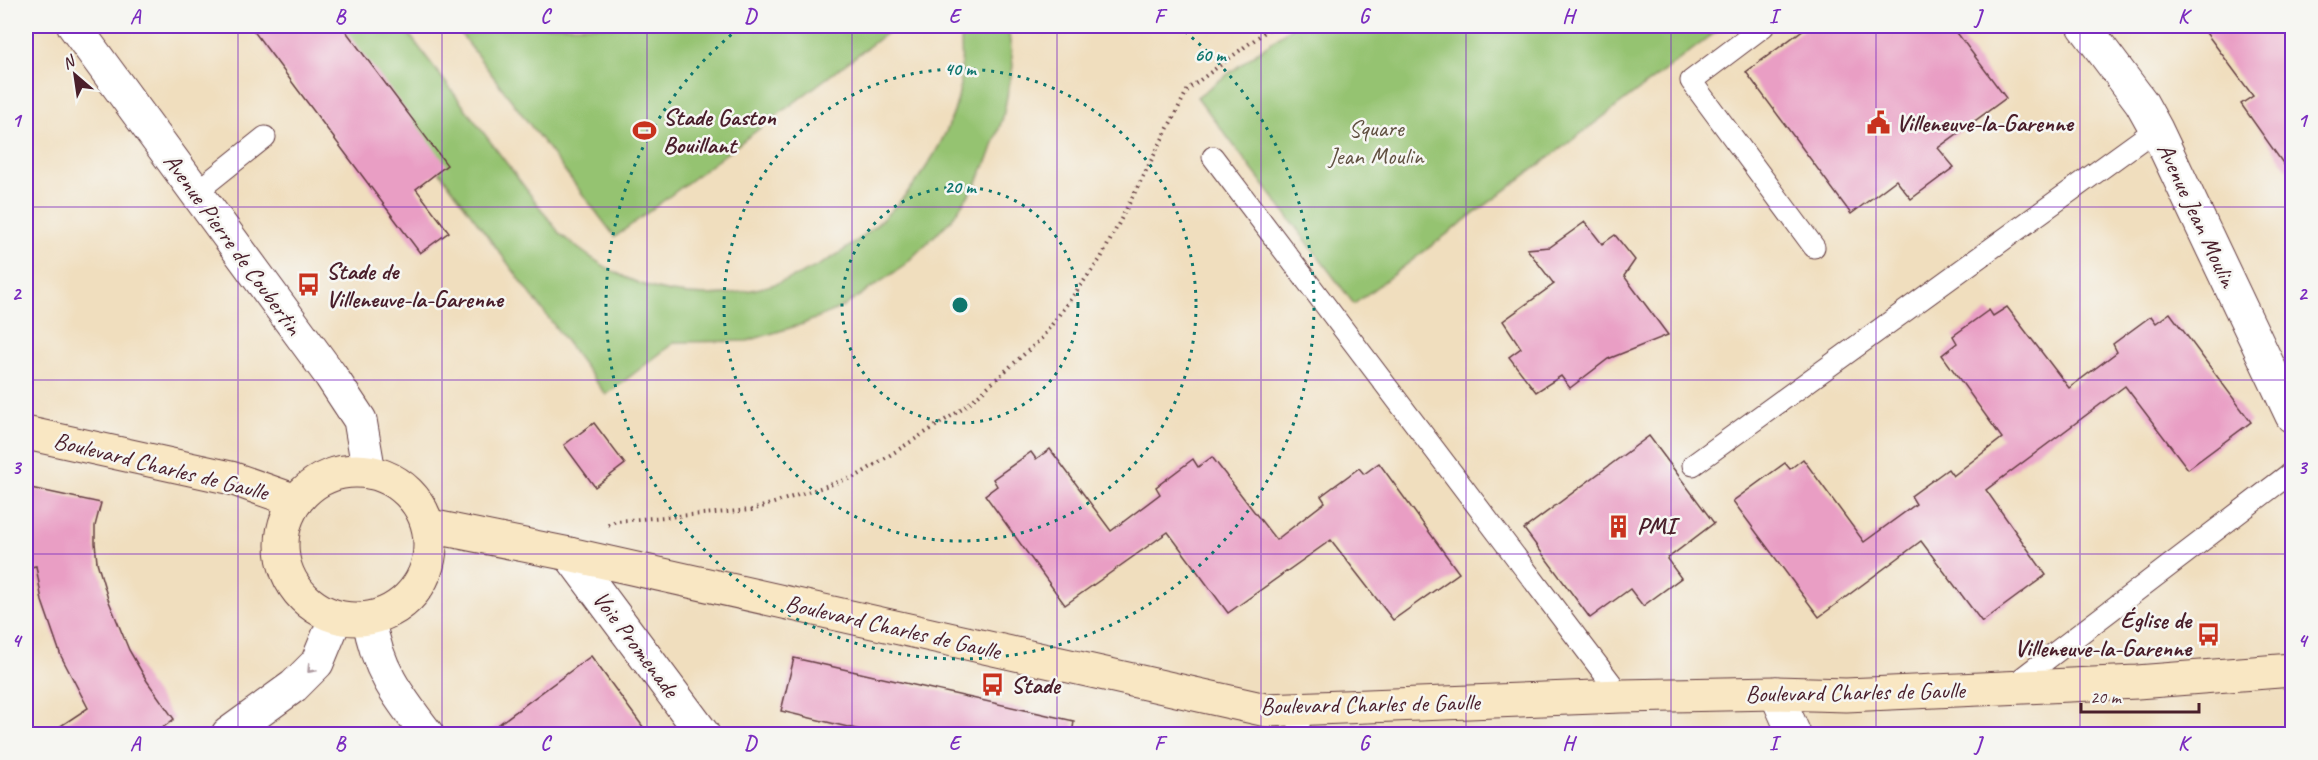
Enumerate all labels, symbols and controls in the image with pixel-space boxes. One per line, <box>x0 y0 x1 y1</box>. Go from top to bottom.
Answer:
text: A <box>130 4 142 29</box>
text: B <box>335 4 347 29</box>
text: C <box>540 4 552 29</box>
text: D <box>744 4 758 29</box>
text: E <box>949 4 963 29</box>
text: F <box>1154 4 1168 29</box>
text: G <box>1359 4 1372 29</box>
text: H <box>1562 4 1577 29</box>
text: I <box>1769 4 1782 29</box>
text: J <box>1973 4 1985 29</box>
text: K <box>2178 4 2192 29</box>
text: 60 m <box>1194 44 1227 66</box>
north arrow <box>45 45 105 105</box>
text: N <box>59 50 80 74</box>
text: 40 m <box>945 58 977 80</box>
place label: Stade Gaston Bouillant <box>663 102 777 160</box>
text: 1 <box>12 108 23 133</box>
place label: Villeneuve-la-Garenne <box>1896 108 2075 138</box>
text: 1 <box>2298 108 2309 133</box>
public building icon: Villeneuve-la-Garenne <box>1865 110 1891 136</box>
park label: Square Jean Moulin <box>1327 113 1425 171</box>
sports icon: Stade Gaston Bouillant <box>632 118 658 144</box>
street label: Avenue Jean Moulin <box>2150 138 2244 293</box>
street label: Avenue Pierre de Coubertin <box>157 147 310 342</box>
text: 20 m <box>945 176 977 198</box>
place label: Stade de Villeneuve-la-Garenne <box>326 256 505 314</box>
bus stop icon: Stade de Villeneuve-la-Garenne <box>295 272 321 298</box>
text: 2 <box>12 281 23 306</box>
text: 2 <box>2298 281 2309 306</box>
centre of rings <box>950 295 970 315</box>
street label: Boulevard Charles de Gaulle <box>51 425 273 508</box>
text: 3 <box>12 455 23 480</box>
text: 3 <box>2298 455 2309 480</box>
place label: PMI <box>1637 511 1680 541</box>
building icon: PMI <box>1606 513 1632 539</box>
street label: Voie Promenade <box>586 585 687 705</box>
street label: Boulevard Charles de Gaulle <box>783 588 1005 667</box>
place label: Église de Villeneuve-la-Garenne <box>2014 605 2193 663</box>
bus stop icon: Église de Villeneuve-la-Garenne <box>2196 621 2222 647</box>
text: 4 <box>12 628 24 653</box>
text: 4 <box>2298 628 2310 653</box>
one-way arrow <box>307 661 318 672</box>
place label: Stade <box>1011 670 1062 700</box>
bus stop icon: Stade <box>980 672 1006 698</box>
street label: Boulevard Charles de Gaulle <box>1745 675 1967 709</box>
scale bar <box>2081 676 2200 714</box>
text: 20 m <box>2090 686 2123 708</box>
street label: Boulevard Charles de Gaulle <box>1260 687 1482 721</box>
text: A <box>130 731 142 756</box>
text: B <box>335 731 347 756</box>
text: C <box>540 731 552 756</box>
text: D <box>744 731 758 756</box>
text: E <box>949 731 963 756</box>
text: F <box>1154 731 1168 756</box>
text: G <box>1359 731 1372 756</box>
text: H <box>1562 731 1577 756</box>
text: I <box>1769 731 1782 756</box>
text: J <box>1973 731 1985 756</box>
text: K <box>2178 731 2192 756</box>

